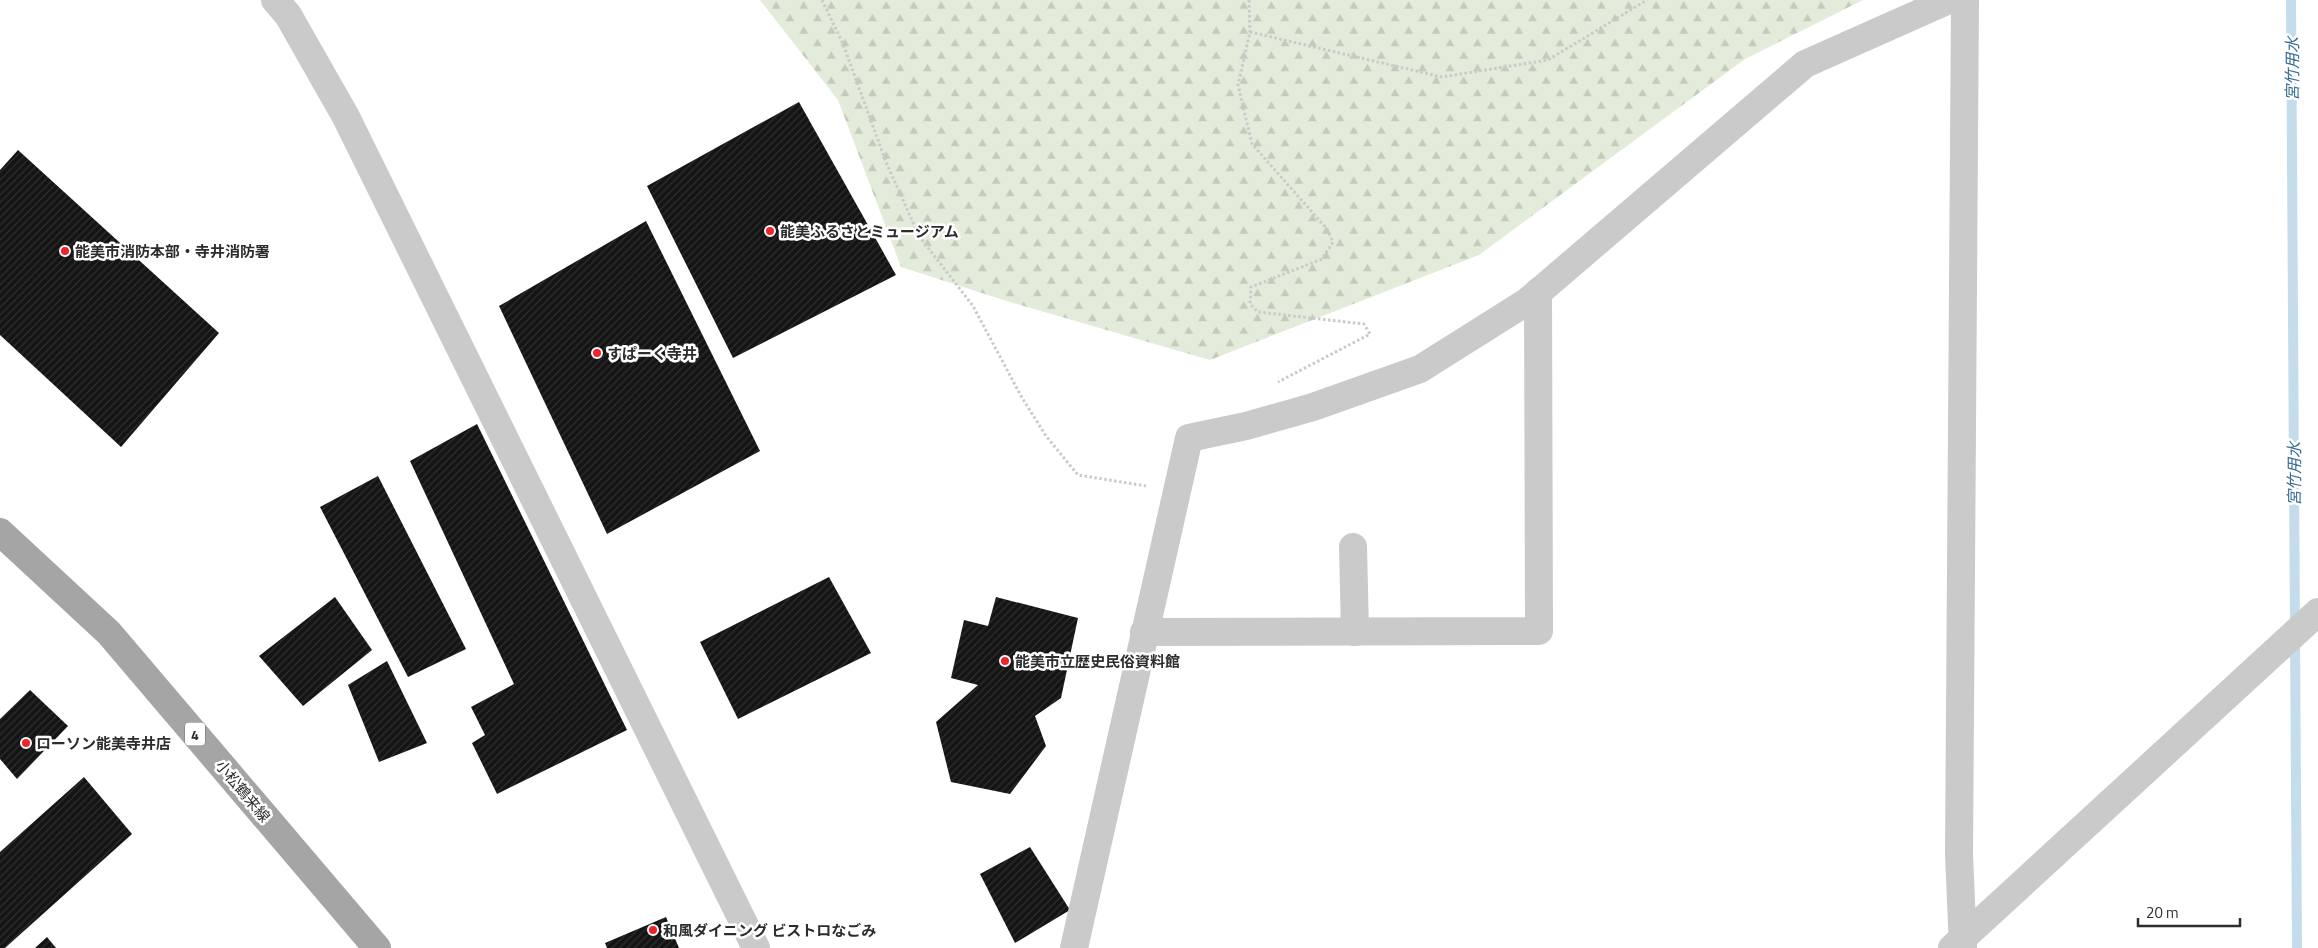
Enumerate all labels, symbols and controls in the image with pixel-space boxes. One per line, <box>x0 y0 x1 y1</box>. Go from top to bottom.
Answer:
water label: 宮竹用水 <box>2280 35 2304 101</box>
place label: 能美ふるさとミュージアム <box>780 220 959 243</box>
marker: 能美ふるさとミュージアム <box>764 225 776 237</box>
place label: 能美市消防本部・寺井消防署 <box>75 240 270 263</box>
marker: 能美市消防本部・寺井消防署 <box>59 245 71 257</box>
place label: すぱーく寺井 <box>607 342 697 365</box>
marker: すぱーく寺井 <box>591 347 603 359</box>
water label: 宮竹用水 <box>2282 440 2306 506</box>
place label: 能美市立歴史民俗資料館 <box>1015 650 1180 673</box>
marker: 能美市立歴史民俗資料館 <box>999 655 1011 667</box>
road number: 4 <box>185 722 205 746</box>
place label: ローソン能美寺井店 <box>36 732 171 755</box>
marker: ローソン能美寺井店 <box>20 737 32 749</box>
street label: 小松鶴来線 <box>210 755 276 827</box>
scale bar <box>2138 896 2240 928</box>
text: 20 m <box>2146 901 2179 924</box>
place label: 和風ダイニング ビストロなごみ <box>663 919 876 942</box>
marker: 和風ダイニング ビストロなごみ <box>647 924 659 936</box>

